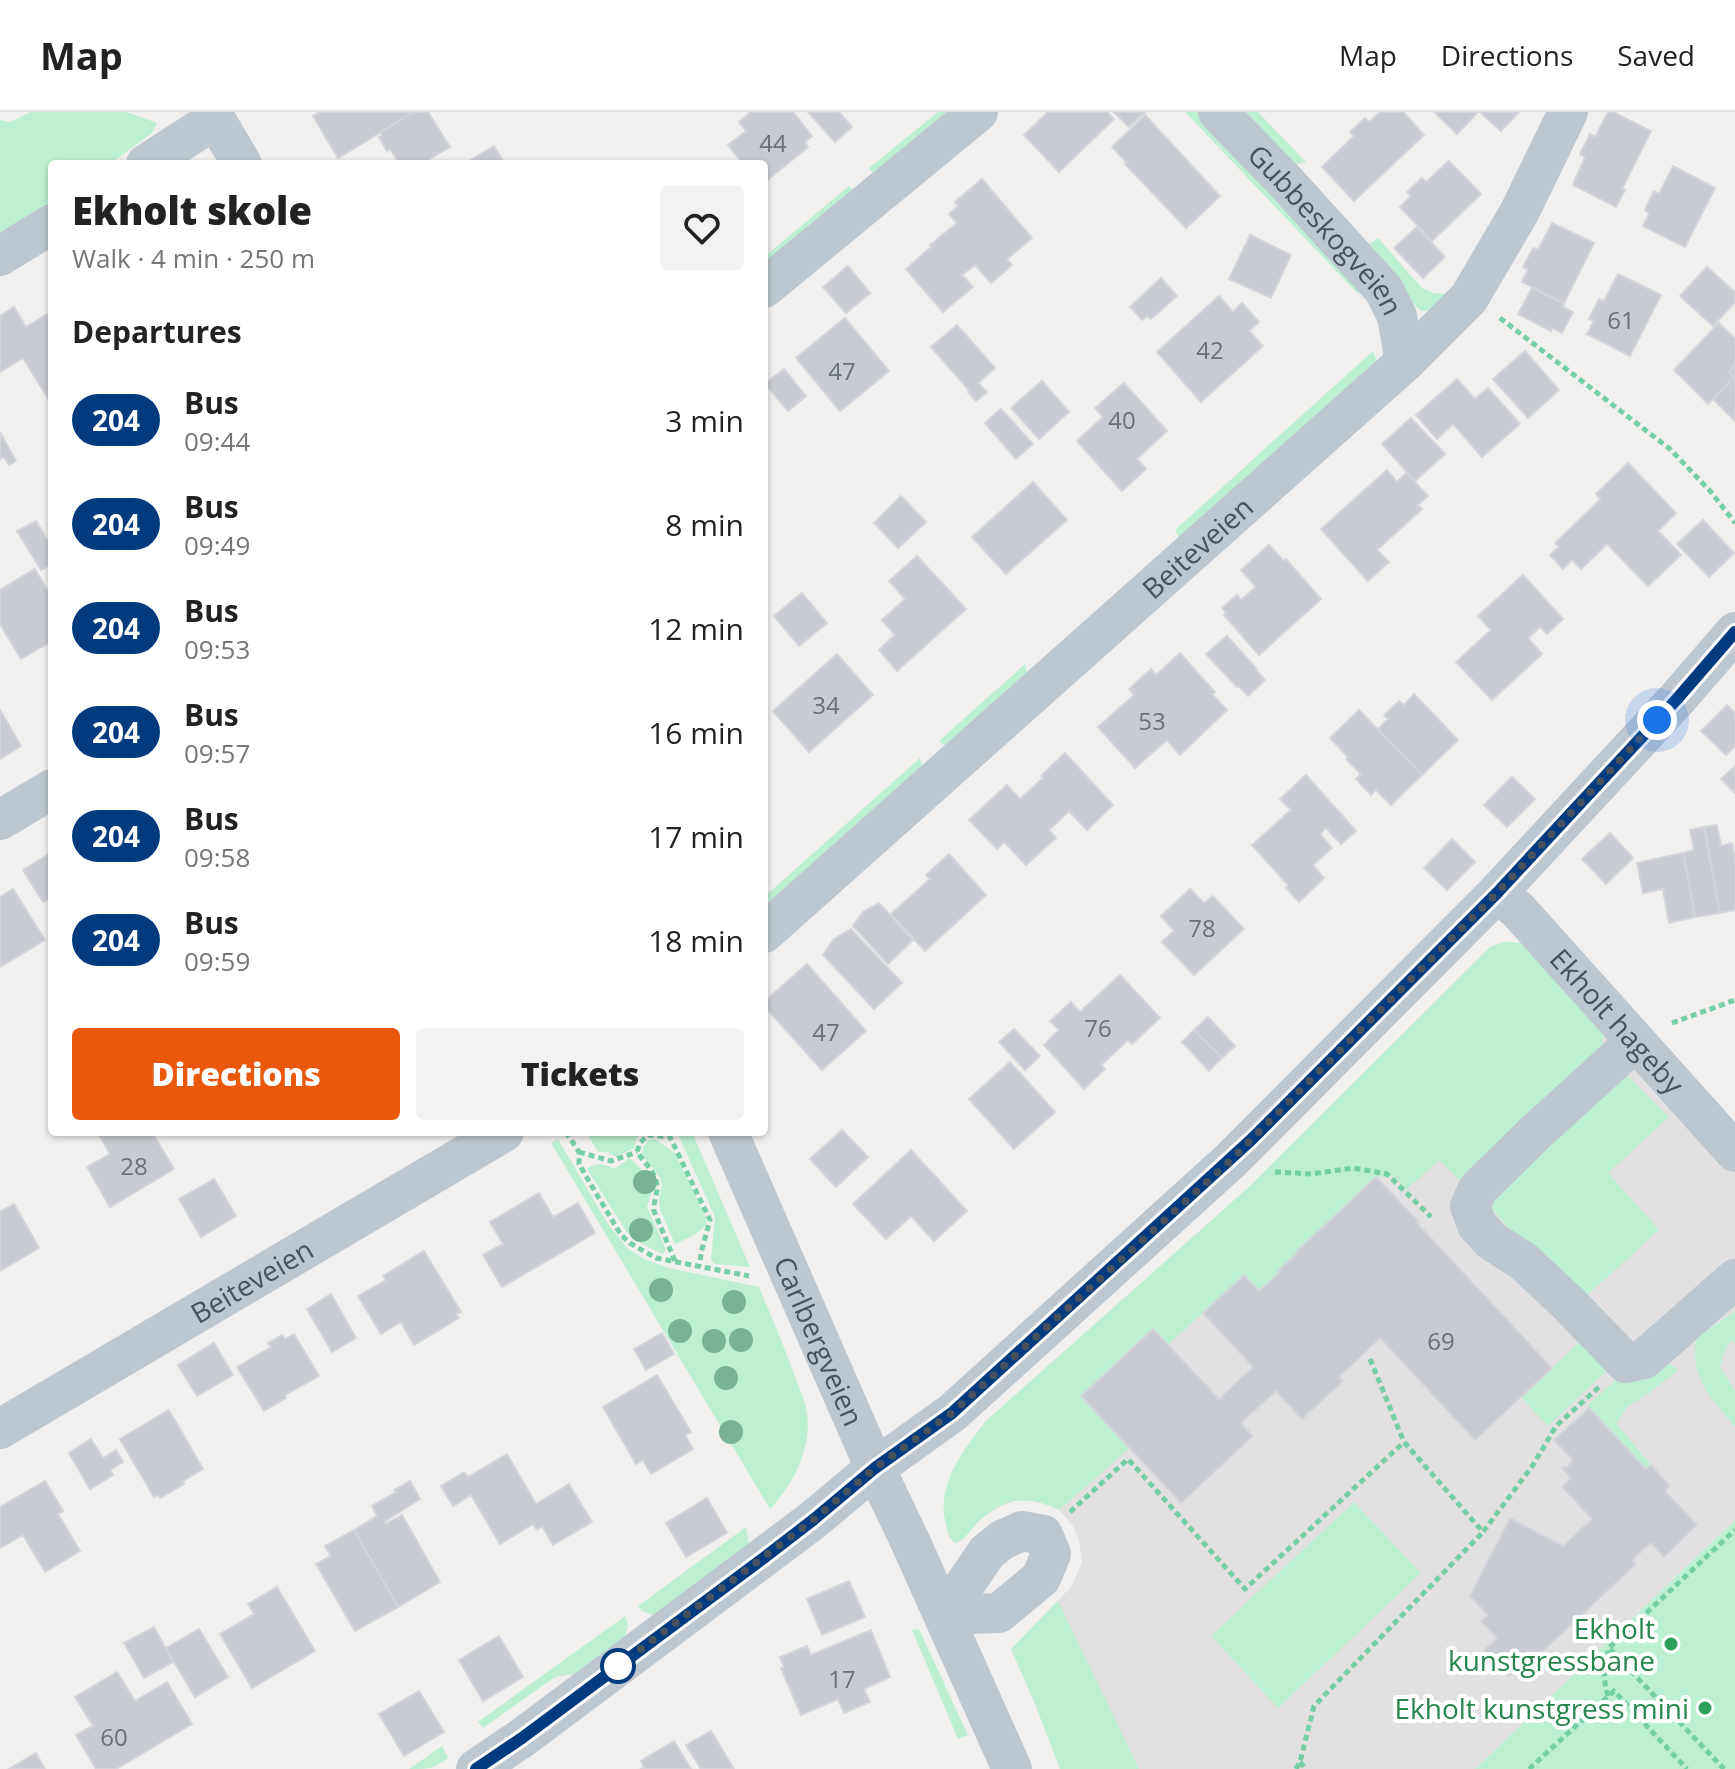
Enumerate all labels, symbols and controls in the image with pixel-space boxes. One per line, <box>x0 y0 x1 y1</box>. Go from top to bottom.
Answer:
text: Map <box>40 29 123 81</box>
text: Map <box>1339 36 1397 74</box>
text: Directions <box>1441 36 1573 74</box>
text: Saved <box>1617 36 1695 74</box>
house number: 44 <box>759 126 787 159</box>
street label: Gubbeskogveien <box>1240 136 1412 321</box>
text: Ekholt skole <box>72 184 312 236</box>
button: heart <box>660 186 744 270</box>
text: Walk · 4 min · 250 m <box>72 240 315 276</box>
house number: 61 <box>1607 303 1635 336</box>
text: Departures <box>72 311 242 352</box>
house number: 42 <box>1196 333 1224 366</box>
house number: 47 <box>828 354 856 387</box>
text: Bus <box>184 382 239 423</box>
text: 3 min <box>665 400 744 441</box>
text: 204 <box>92 401 140 439</box>
house number: 40 <box>1108 403 1136 436</box>
text: 09:44 <box>184 423 250 459</box>
text: Bus <box>184 486 239 527</box>
street label: Beiteveien <box>1134 488 1261 607</box>
text: 8 min <box>665 504 744 545</box>
text: 204 <box>92 505 140 543</box>
text: 09:49 <box>184 527 250 563</box>
text: Bus <box>184 590 239 631</box>
text: 12 min <box>648 608 744 649</box>
text: 204 <box>92 609 140 647</box>
text: 09:53 <box>184 631 250 667</box>
house number: 34 <box>812 688 840 721</box>
text: Bus <box>184 694 239 735</box>
your location <box>1637 700 1677 740</box>
house number: 53 <box>1138 704 1166 737</box>
text: 16 min <box>648 712 744 753</box>
text: 204 <box>92 713 140 751</box>
text: 09:57 <box>184 735 250 771</box>
text: Bus <box>184 798 239 839</box>
text: 17 min <box>648 816 744 857</box>
text: 204 <box>92 817 140 855</box>
text: 09:58 <box>184 839 250 875</box>
text: Bus <box>184 902 239 943</box>
house number: 78 <box>1188 911 1216 944</box>
text: 18 min <box>648 920 744 961</box>
text: 204 <box>92 921 140 959</box>
street label: Ekholt hageby <box>1542 940 1694 1103</box>
text: 09:59 <box>184 943 250 979</box>
house number: 76 <box>1084 1011 1112 1044</box>
house number: 47 <box>812 1015 840 1048</box>
button: Directions <box>72 1028 400 1120</box>
button: Tickets <box>416 1028 744 1120</box>
house number: 28 <box>120 1149 148 1182</box>
street label: Beiteveien <box>183 1230 320 1332</box>
street label: Carlbergveien <box>766 1250 873 1431</box>
house number: 69 <box>1427 1324 1455 1357</box>
place label: Ekholt kunstgressbane <box>1448 1609 1655 1679</box>
marker: Ekholt kunstgressbane <box>1662 1635 1680 1653</box>
unlabelled marker <box>601 1649 635 1683</box>
house number: 17 <box>828 1662 856 1695</box>
place label: Ekholt kunstgress mini <box>1394 1689 1689 1727</box>
marker: Ekholt kunstgress mini <box>1696 1699 1714 1717</box>
house number: 60 <box>100 1720 128 1753</box>

